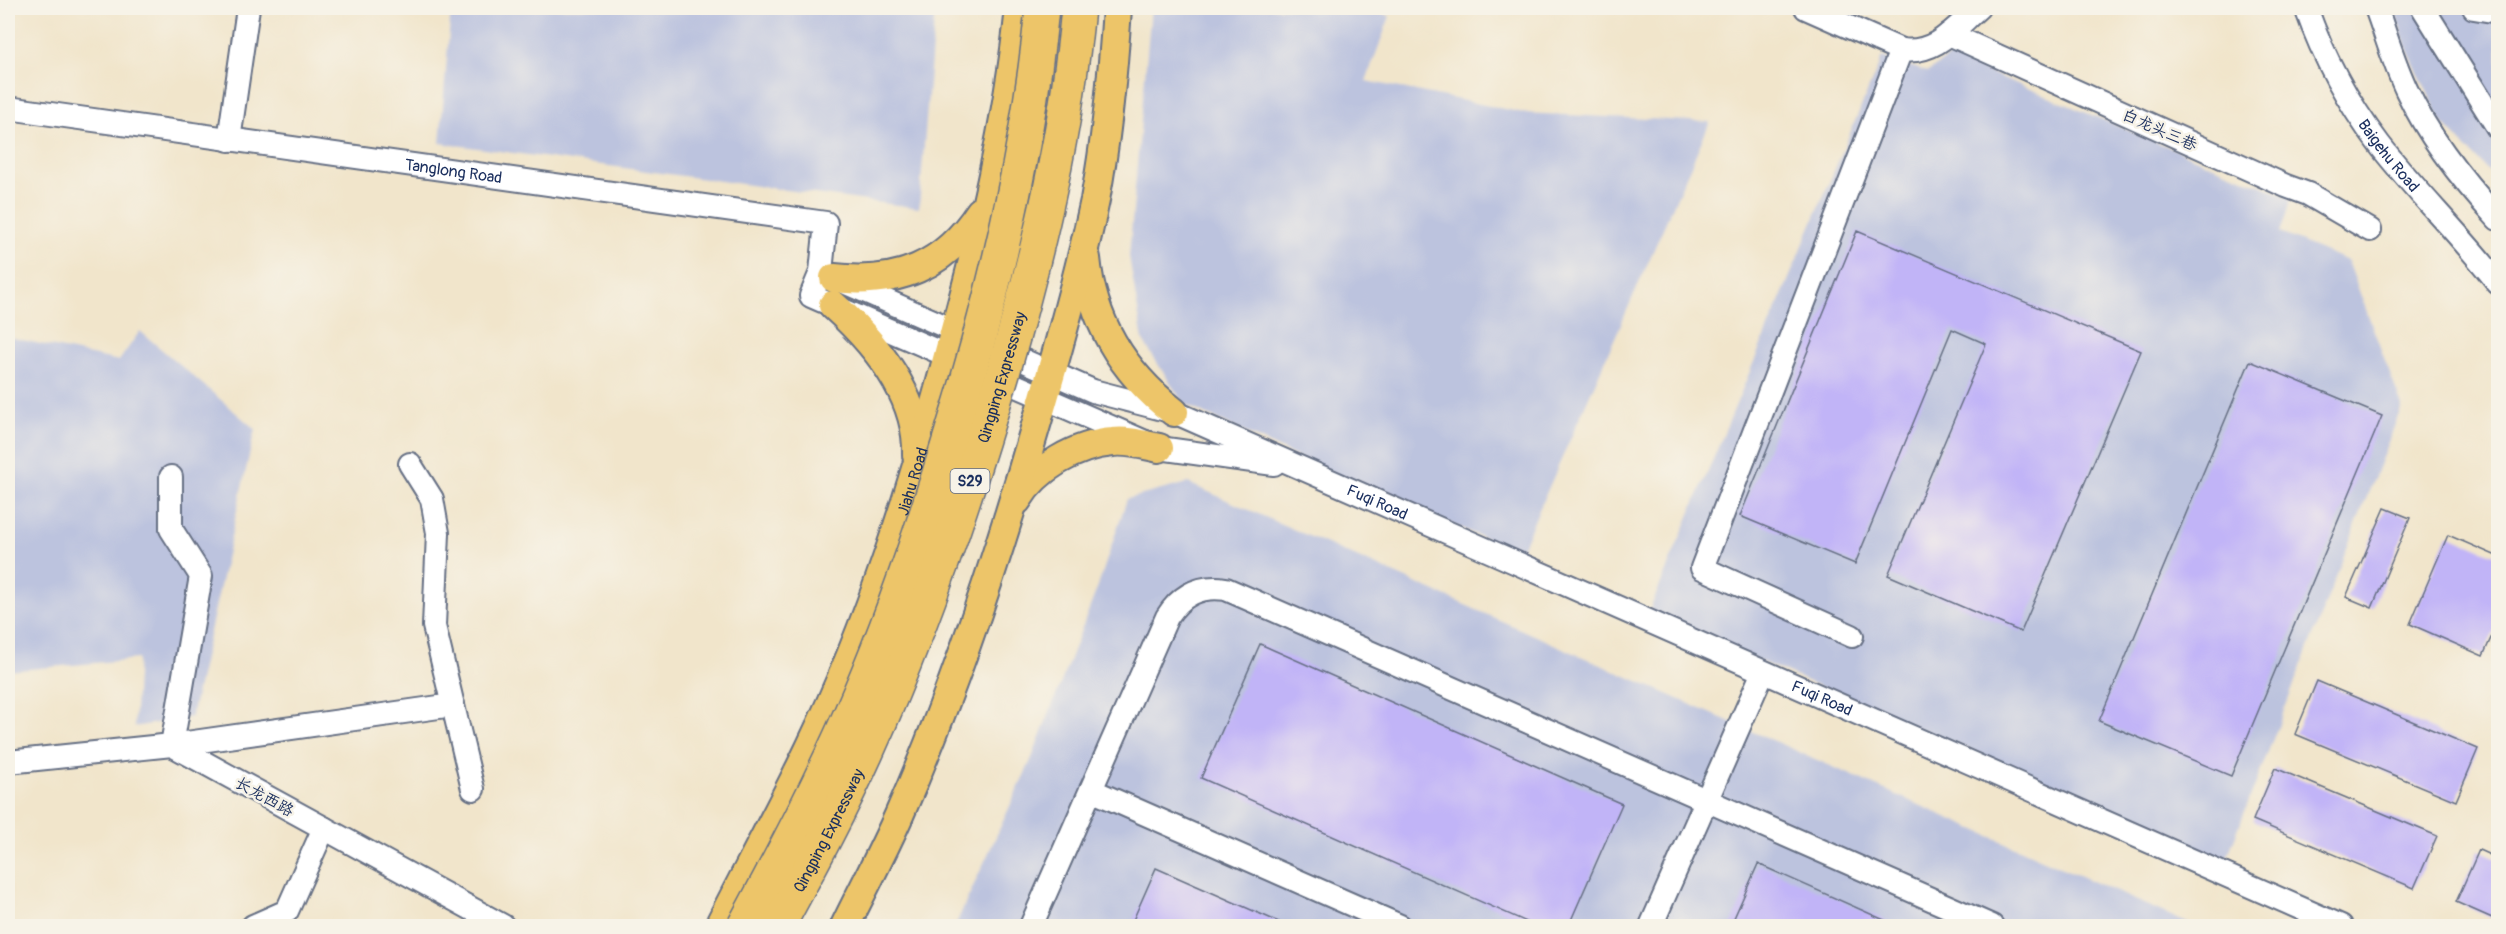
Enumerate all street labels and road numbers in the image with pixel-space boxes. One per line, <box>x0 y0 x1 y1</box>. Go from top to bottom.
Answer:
street label: 白龙头三巷 <box>2119 105 2200 155</box>
street label: Baigehu Road <box>2353 116 2423 196</box>
street label: Tanglong Road <box>404 155 503 188</box>
street label: Qingping Expressway <box>973 309 1031 446</box>
street label: Jiahu Road <box>893 445 933 518</box>
road number: S29 <box>950 469 990 493</box>
street label: Fuqi Road <box>1344 480 1411 525</box>
street label: Fuqi Road <box>1788 676 1856 721</box>
street label: Qingping Expressway <box>789 766 869 896</box>
street label: 长龙西路 <box>232 773 297 821</box>

